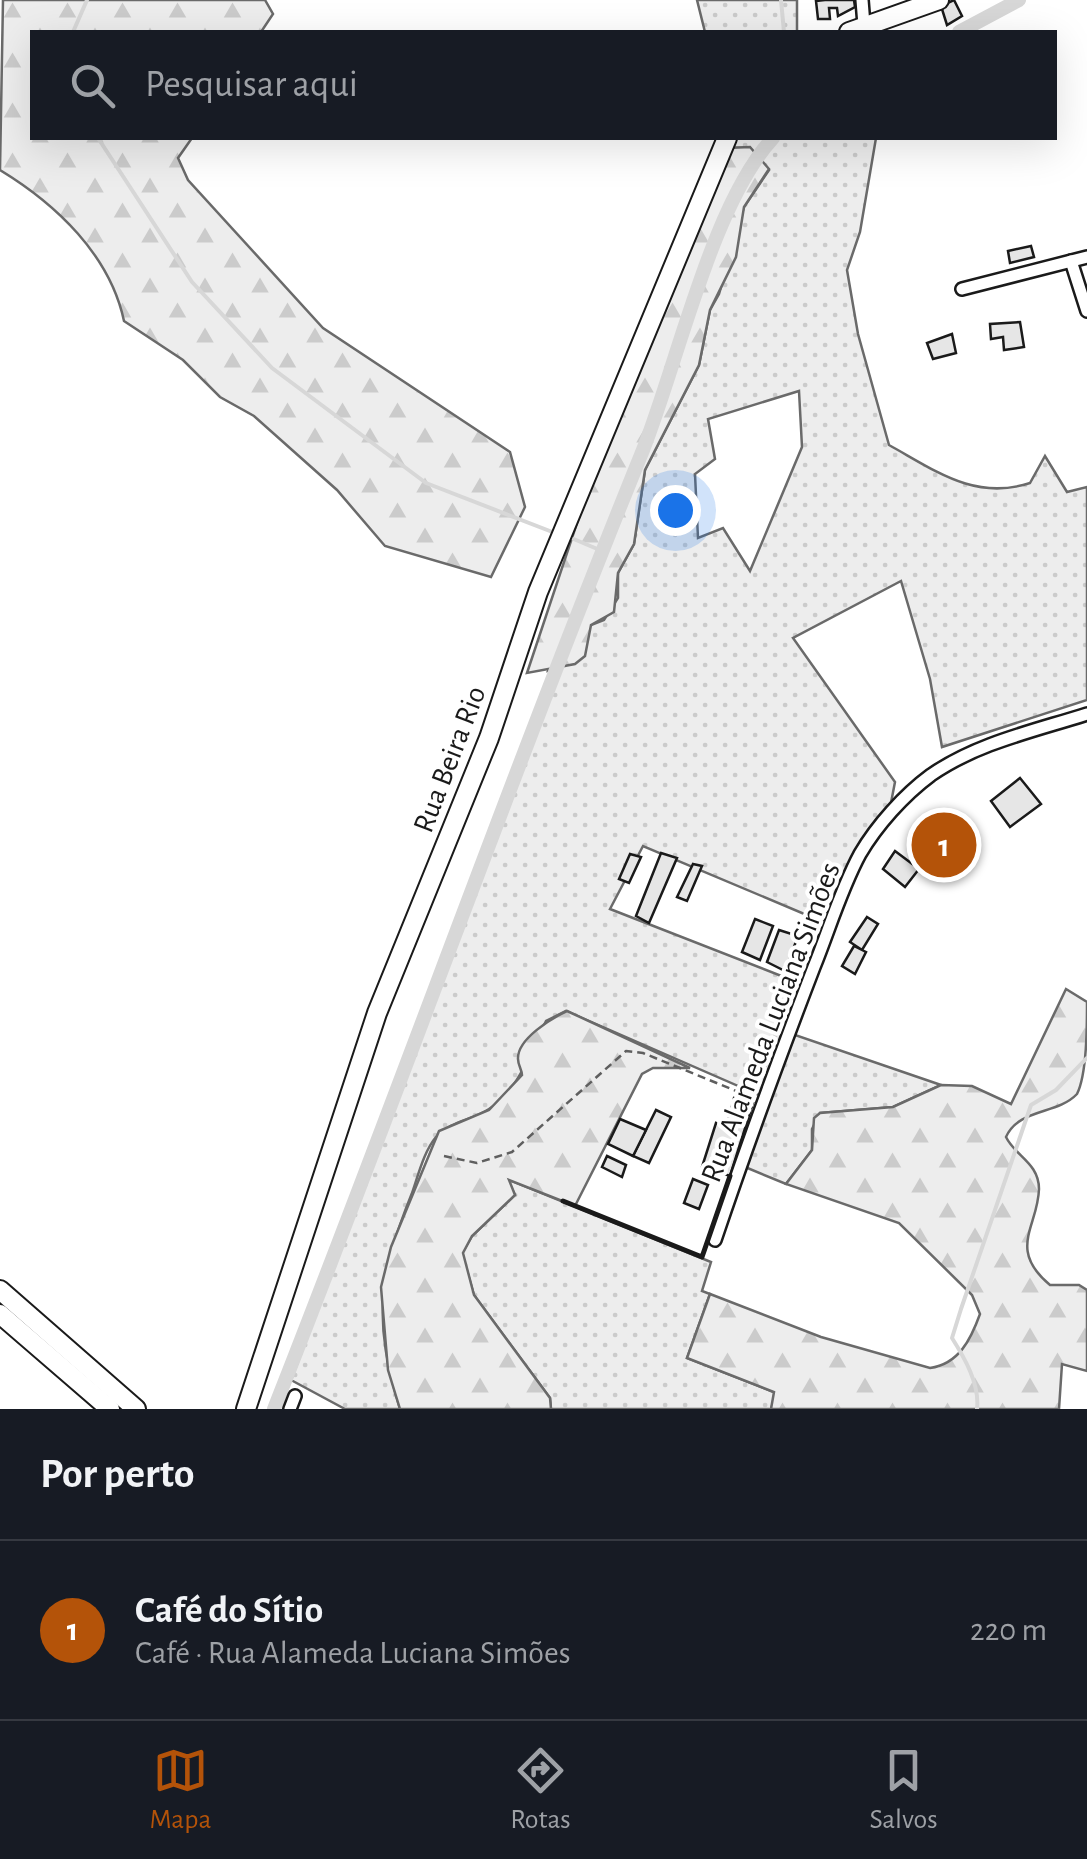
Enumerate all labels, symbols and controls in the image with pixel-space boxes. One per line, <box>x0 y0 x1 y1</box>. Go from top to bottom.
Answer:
search box <box>30 30 1057 140</box>
icon: search <box>65 58 120 113</box>
text: Pesquisar aqui <box>145 66 358 104</box>
your location <box>650 485 701 536</box>
street label: Rua Beira Rio <box>408 682 492 837</box>
pin: 1 <box>912 808 976 882</box>
street label: Rua Alameda Luciana Simões <box>696 858 846 1187</box>
text: Por perto <box>40 1453 194 1495</box>
text: Café do Sítio <box>135 1592 323 1630</box>
text: 1 <box>67 1614 78 1646</box>
text: 220 m <box>970 1614 1047 1646</box>
text: Café · Rua Alameda Luciana Simões <box>135 1637 571 1669</box>
tab: Mapa <box>149 1743 211 1837</box>
tab: Rotas <box>510 1743 571 1837</box>
tab: Salvos <box>870 1743 938 1837</box>

